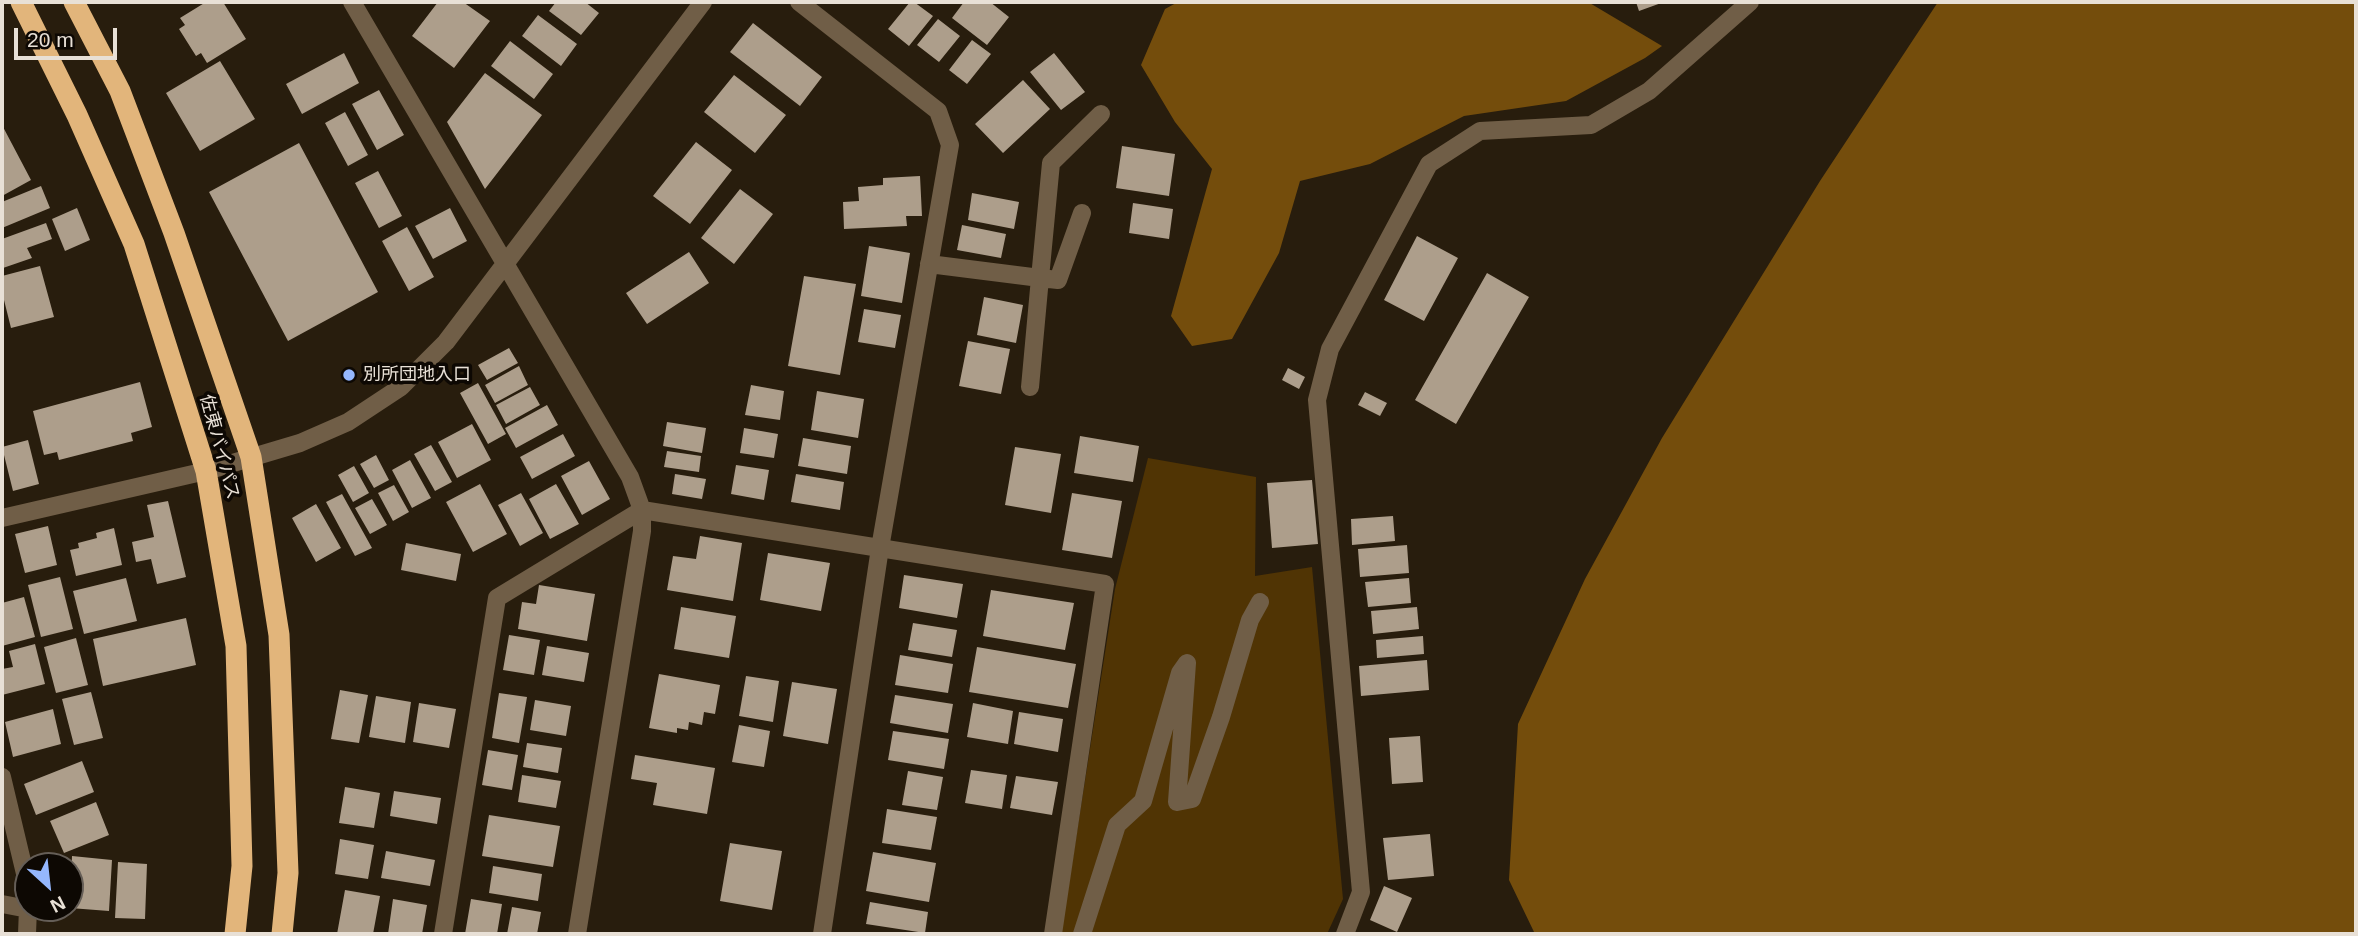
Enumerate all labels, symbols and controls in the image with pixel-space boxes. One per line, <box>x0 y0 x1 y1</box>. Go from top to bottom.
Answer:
scale bar <box>18 14 121 58</box>
text: 20 m <box>27 28 74 51</box>
place label: 別所団地入口 <box>363 364 471 386</box>
marker: 別所団地入口 <box>341 367 357 383</box>
street label: 佐東バイパス <box>195 392 243 502</box>
north arrow <box>14 852 84 922</box>
text: N <box>47 892 69 917</box>

